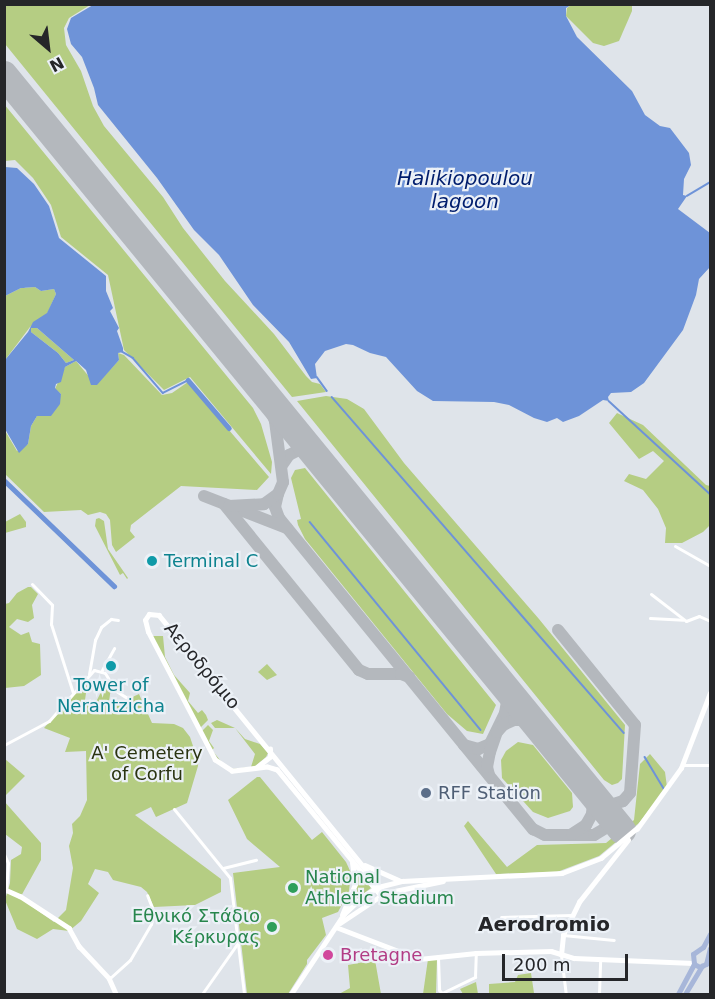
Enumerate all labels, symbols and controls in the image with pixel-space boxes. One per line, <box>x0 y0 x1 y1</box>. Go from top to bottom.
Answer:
north arrow <box>18 18 78 78</box>
text: N <box>46 53 67 76</box>
water label: Halikiopoulou lagoon <box>397 166 533 213</box>
place label: Terminal C <box>164 550 258 572</box>
marker: Terminal C <box>145 554 159 568</box>
street label: Αεροδρόμιο <box>160 618 244 714</box>
marker: Tower of Nerantzicha <box>104 659 118 673</box>
place label: Tower of Nerantzicha <box>57 675 165 718</box>
park label: A' Cemetery of Corfu <box>91 743 203 786</box>
place label: RFF Station <box>438 782 541 804</box>
marker: RFF Station <box>419 786 433 800</box>
place label: National Athletic Stadium <box>305 867 454 910</box>
marker: National Athletic Stadium <box>286 881 300 895</box>
place label: Εθνικό Στάδιο Κέρκυρας <box>132 906 260 948</box>
district label: Aerodromio <box>478 912 610 936</box>
marker: Εθνικό Στάδιο Κέρκυρας <box>265 920 279 934</box>
scale bar <box>505 942 631 980</box>
place label: Bretagne <box>340 944 422 966</box>
marker: Bretagne <box>321 948 335 962</box>
text: 200 m <box>513 954 571 975</box>

